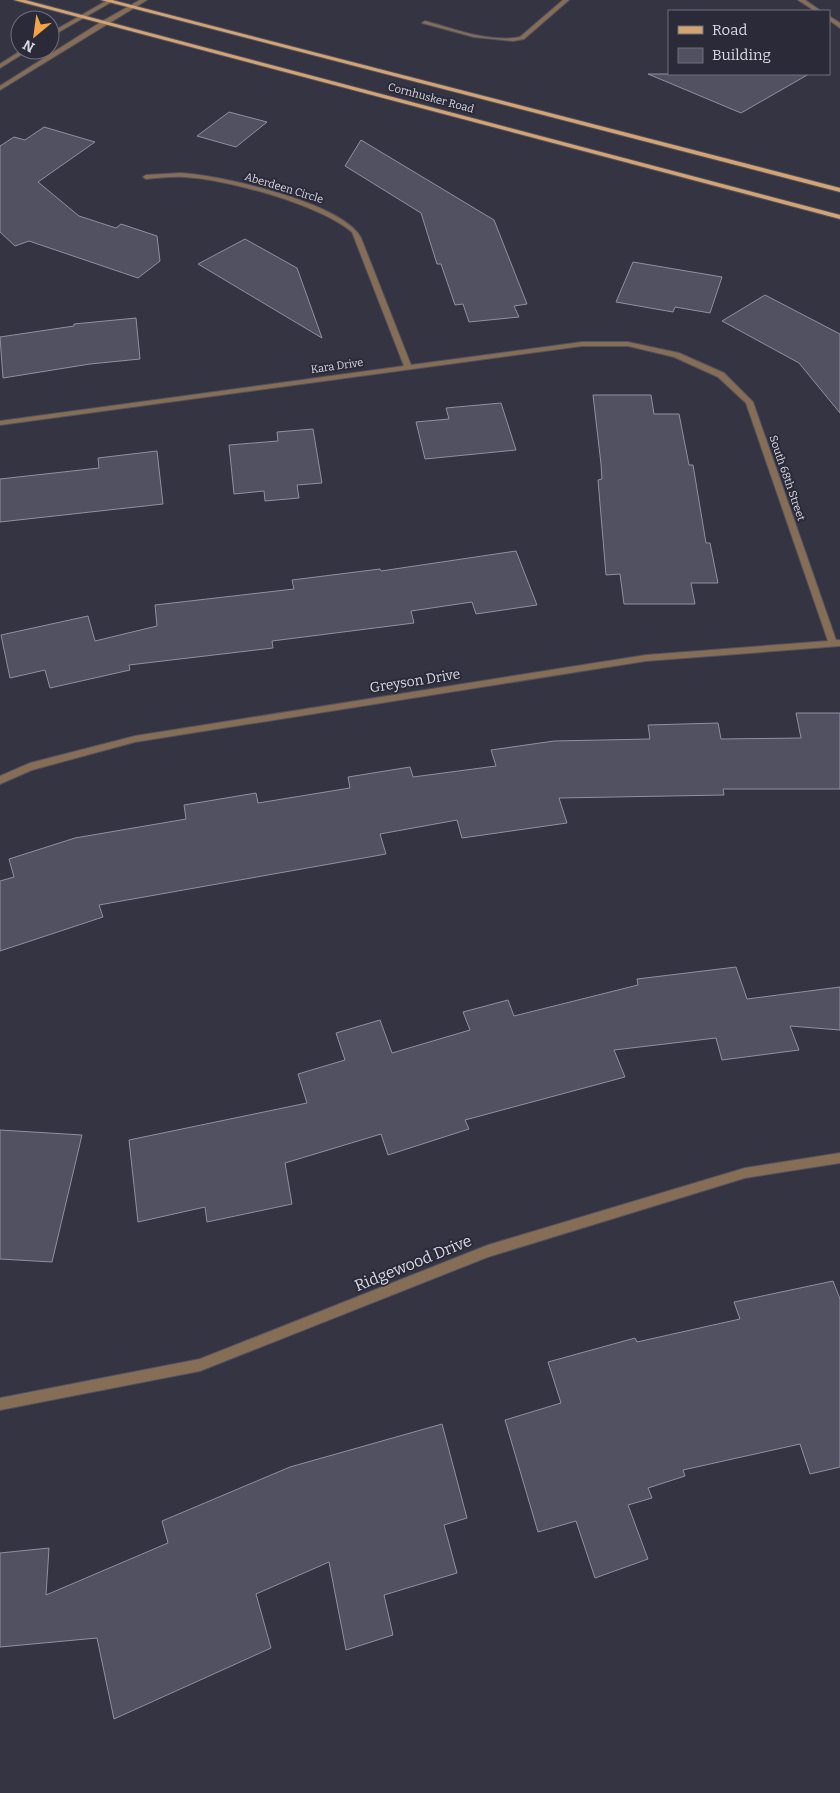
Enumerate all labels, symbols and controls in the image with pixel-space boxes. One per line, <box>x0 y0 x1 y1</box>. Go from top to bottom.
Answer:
north arrow <box>10 10 60 60</box>
legend <box>668 10 830 75</box>
text: Road <box>712 21 747 39</box>
text: N <box>20 36 38 56</box>
text: Building <box>712 46 771 64</box>
street label: Cornhusker Road <box>387 80 476 116</box>
street label: Aberdeen Circle <box>243 170 325 206</box>
street label: Kara Drive <box>310 356 364 376</box>
street label: South 68th Street <box>766 434 808 522</box>
street label: Greyson Drive <box>368 665 462 697</box>
street label: Ridgewood Drive <box>352 1231 474 1295</box>

